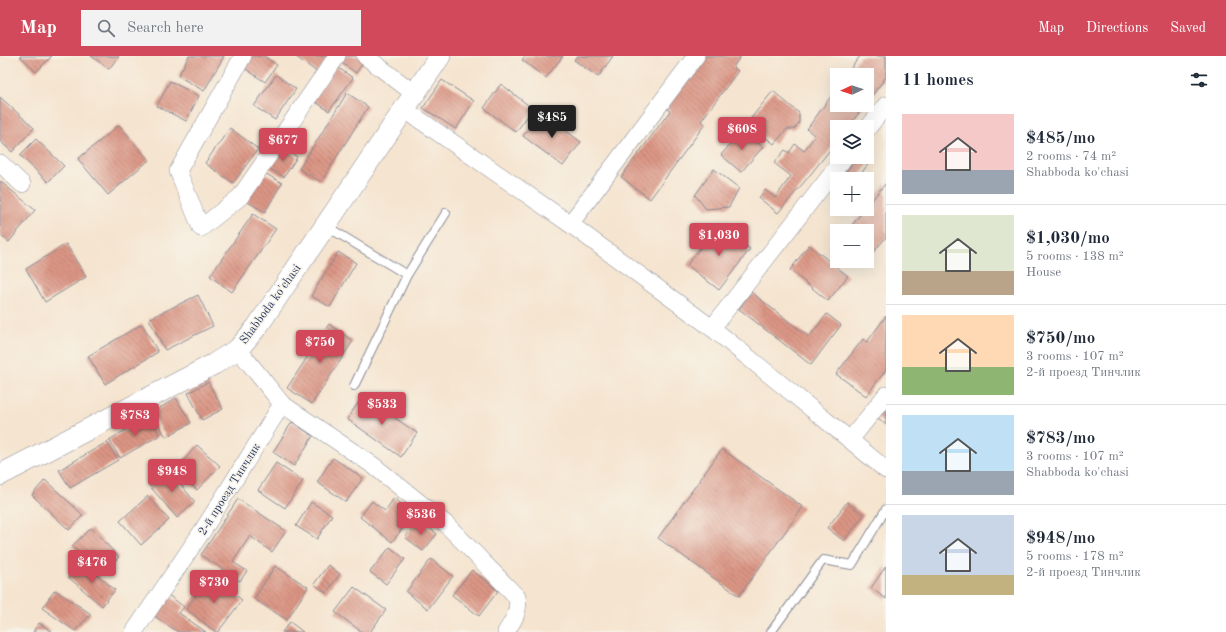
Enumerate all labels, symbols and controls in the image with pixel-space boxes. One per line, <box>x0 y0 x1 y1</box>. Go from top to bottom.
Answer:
search box <box>81 10 361 46</box>
icon: search <box>95 17 117 39</box>
text: Map <box>20 19 57 38</box>
text: Search here <box>127 21 204 36</box>
text: Map <box>1038 21 1064 35</box>
text: Directions <box>1086 21 1148 35</box>
text: Saved <box>1170 21 1206 35</box>
north arrow <box>830 68 874 112</box>
map controls <box>830 68 874 268</box>
icon: filters <box>1188 69 1210 91</box>
text: 11 homes <box>902 72 974 89</box>
pin: $485 <box>528 105 576 139</box>
text: $485 <box>537 111 567 124</box>
pin: $608 <box>718 117 766 151</box>
button: layers <box>830 120 874 164</box>
text: $608 <box>727 123 757 136</box>
pin: $677 <box>259 128 307 162</box>
icon: home <box>934 130 982 178</box>
text: $485/mo <box>1026 130 1095 147</box>
text: $677 <box>268 134 298 147</box>
text: 2 rooms · 74 m² <box>1026 150 1116 163</box>
text: Shabboda ko'chasi <box>1026 166 1129 179</box>
button: + <box>830 172 874 216</box>
pin: $1,030 <box>686 223 752 257</box>
button: − <box>830 224 874 268</box>
text: $1,030 <box>698 229 740 242</box>
text: $1,030/mo <box>1026 230 1110 247</box>
icon: home <box>934 231 982 279</box>
text: 5 rooms · 138 m² <box>1026 250 1124 263</box>
street label: Shabboda ko'chasi <box>238 263 304 347</box>
text: House <box>1026 266 1061 279</box>
pin: $750 <box>296 330 344 364</box>
text: $750/mo <box>1026 330 1095 347</box>
icon: home <box>934 331 982 379</box>
text: $750 <box>305 336 335 349</box>
text: 3 rooms · 107 m² <box>1026 350 1124 363</box>
text: 2-й проезд Тинчлик <box>1026 366 1141 379</box>
pin: $533 <box>358 392 406 426</box>
text: $533 <box>367 398 397 411</box>
pin: $783 <box>111 403 159 437</box>
text: $783 <box>120 409 150 422</box>
text: $783/mo <box>1026 430 1095 447</box>
icon: home <box>934 431 982 479</box>
street label: 2-й проезд Тинчлик <box>197 441 263 538</box>
text: 3 rooms · 107 m² <box>1026 450 1124 463</box>
pin: $948 <box>148 459 196 493</box>
text: $948 <box>157 465 187 478</box>
text: Shabboda ko'chasi <box>1026 466 1129 479</box>
pin: $536 <box>397 502 445 536</box>
text: $536 <box>406 508 436 521</box>
text: $948/mo <box>1026 530 1095 547</box>
icon: home <box>934 531 982 579</box>
pin: $476 <box>68 550 116 584</box>
text: 5 rooms · 178 m² <box>1026 550 1124 563</box>
text: $476 <box>77 556 107 569</box>
text: 2-й проезд Тинчлик <box>1026 566 1141 579</box>
pin: $730 <box>190 570 238 604</box>
text: $730 <box>199 576 229 589</box>

